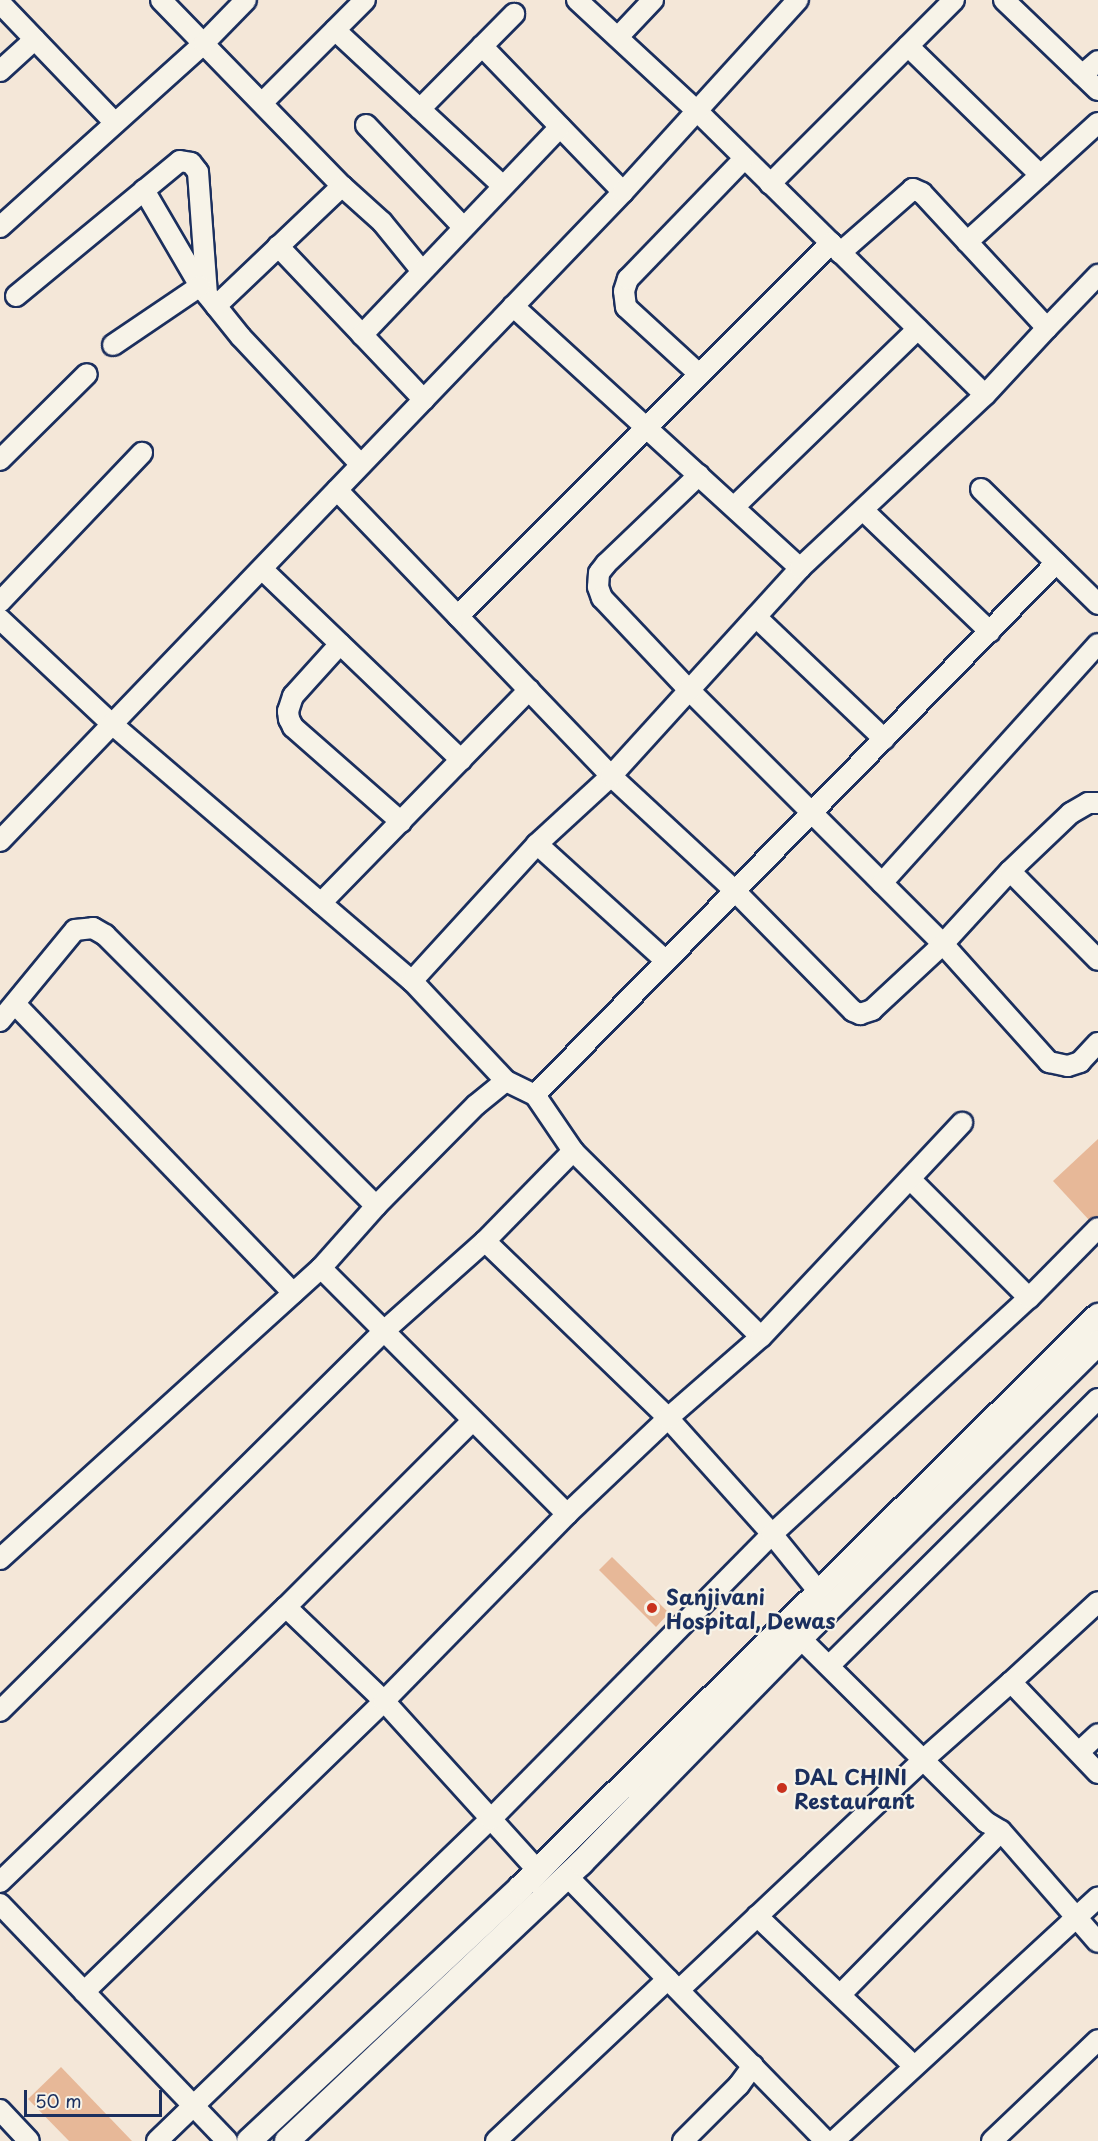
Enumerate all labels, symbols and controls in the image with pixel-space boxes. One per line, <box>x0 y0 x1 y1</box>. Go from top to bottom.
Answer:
place label: Sanjivani Hospital, Dewas <box>666 1583 836 1633</box>
marker: Sanjivani Hospital, Dewas <box>643 1599 661 1617</box>
place label: DAL CHINI Restaurant <box>794 1763 915 1813</box>
marker: DAL CHINI Restaurant <box>775 1781 789 1795</box>
scale bar <box>27 2078 165 2116</box>
text: 50 m <box>35 2087 82 2114</box>

